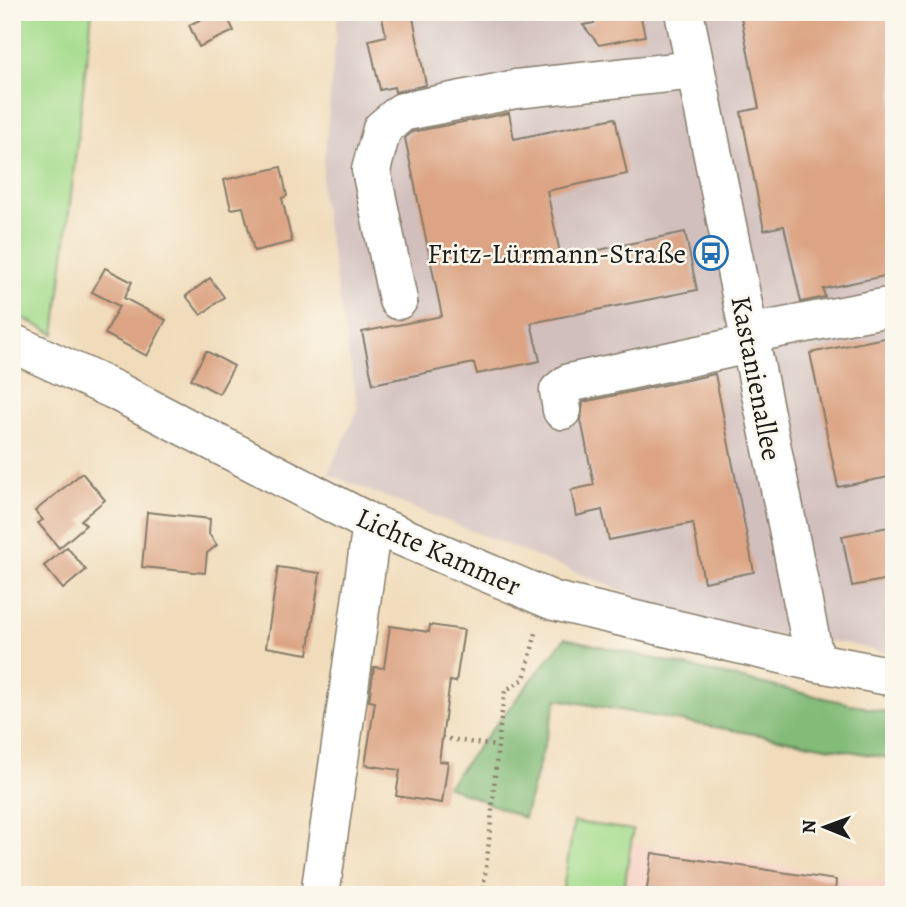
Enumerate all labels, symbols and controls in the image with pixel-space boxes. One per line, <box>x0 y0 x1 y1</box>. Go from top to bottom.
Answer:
bus stop icon: Fritz-Lürmann-Straße <box>692 234 730 272</box>
place label: Fritz-Lürmann-Straße <box>427 235 686 273</box>
street label: Kastanienallee <box>721 293 791 464</box>
street label: Lichte Kammer <box>350 499 527 605</box>
north arrow <box>790 792 860 862</box>
text: N <box>796 819 822 834</box>

